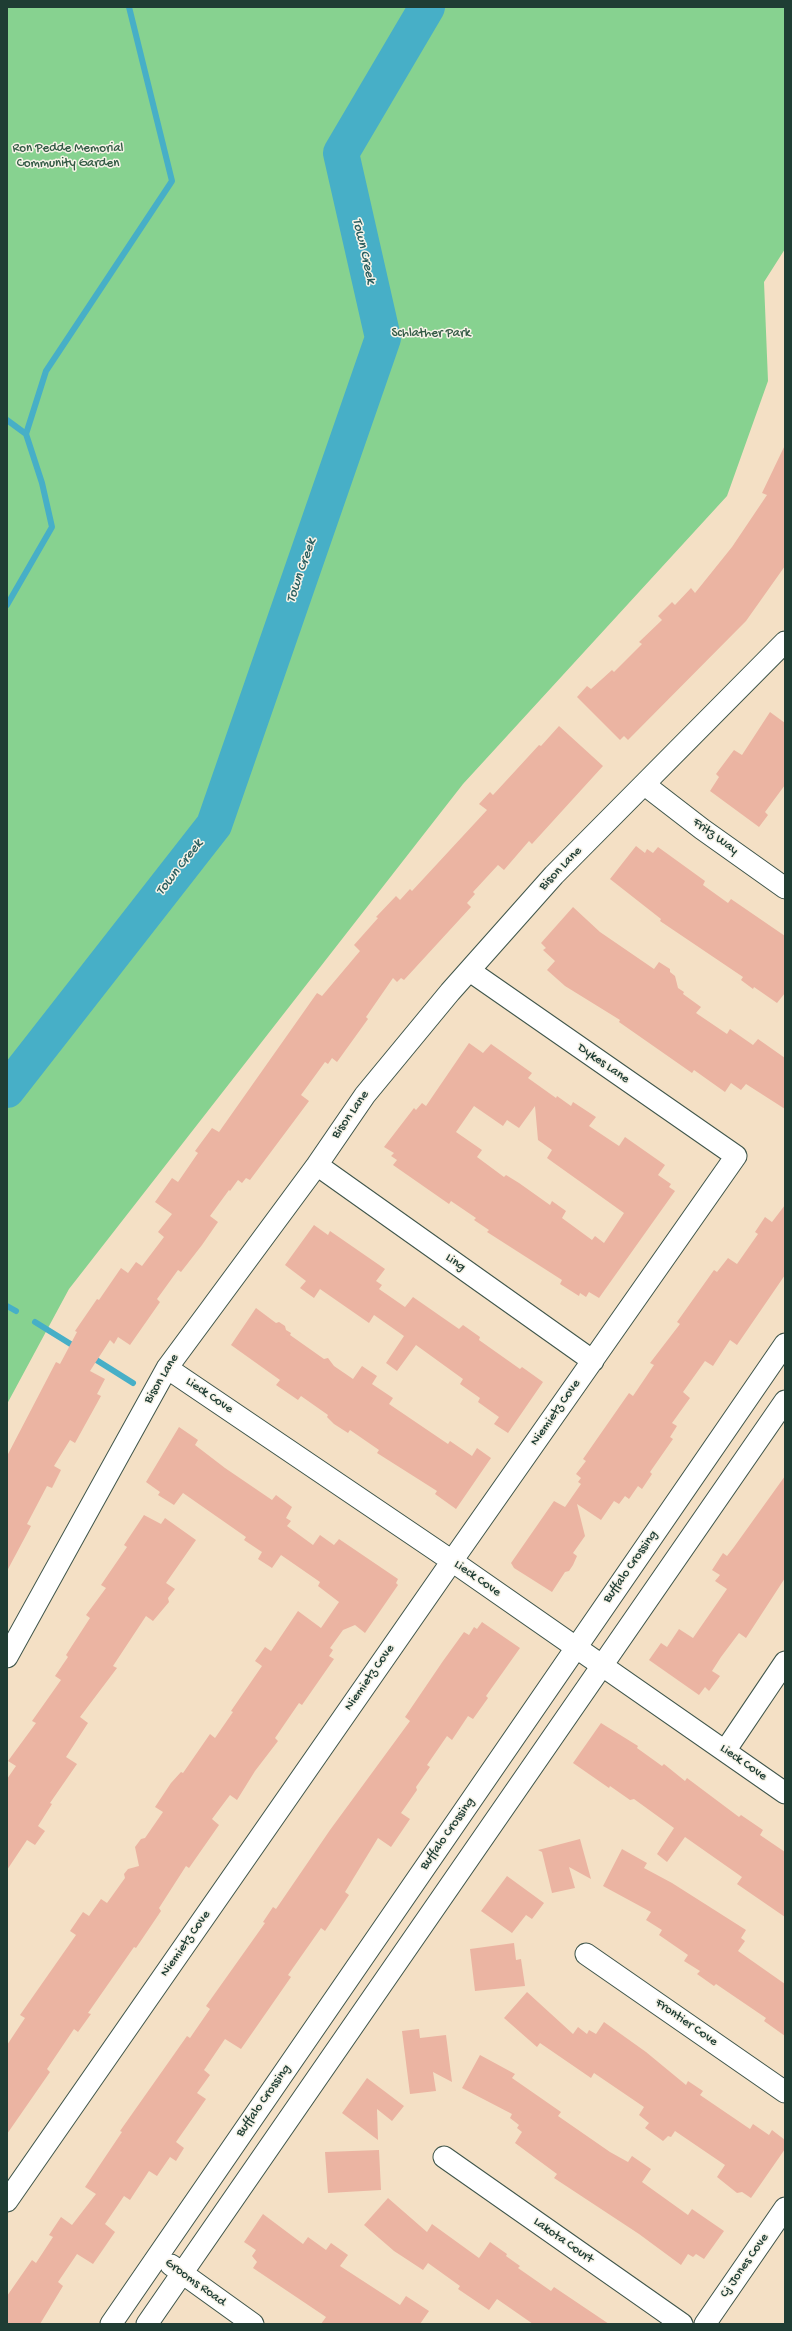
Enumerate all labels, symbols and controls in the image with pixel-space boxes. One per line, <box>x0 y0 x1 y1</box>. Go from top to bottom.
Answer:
park label: Ron Pedde Memorial Community Garden <box>13 141 123 172</box>
water label: Town Creek <box>347 217 379 285</box>
park label: Schlather Park <box>392 326 470 342</box>
water label: Town Creek <box>283 537 321 605</box>
street label: Fritz Way <box>689 815 741 859</box>
water label: Town Creek <box>153 837 207 899</box>
street label: Bison Lane <box>536 844 586 894</box>
street label: Dykes Lane <box>574 1040 632 1088</box>
street label: Bison Lane <box>329 1088 373 1142</box>
street label: Ling <box>442 1251 468 1275</box>
street label: Bison Lane <box>141 1351 183 1407</box>
street label: Lieck Cove <box>182 1374 236 1418</box>
street label: Niemietz Cove <box>527 1377 585 1449</box>
street label: Buffalo Crossing <box>600 1528 662 1606</box>
street label: Lieck Cove <box>450 1557 504 1601</box>
street label: Niemietz Cove <box>341 1642 399 1714</box>
street label: Lieck Cove <box>716 1741 770 1785</box>
street label: Buffalo Crossing <box>417 1795 479 1873</box>
street label: Niemietz Cove <box>157 1908 215 1980</box>
street label: Frontier Cove <box>652 1996 720 2050</box>
street label: Buffalo Crossing <box>233 2062 295 2140</box>
street label: Lakota Court <box>530 2215 596 2267</box>
street label: Cj Jones Cove <box>717 2231 773 2301</box>
street label: Grooms Road <box>161 2256 229 2310</box>

